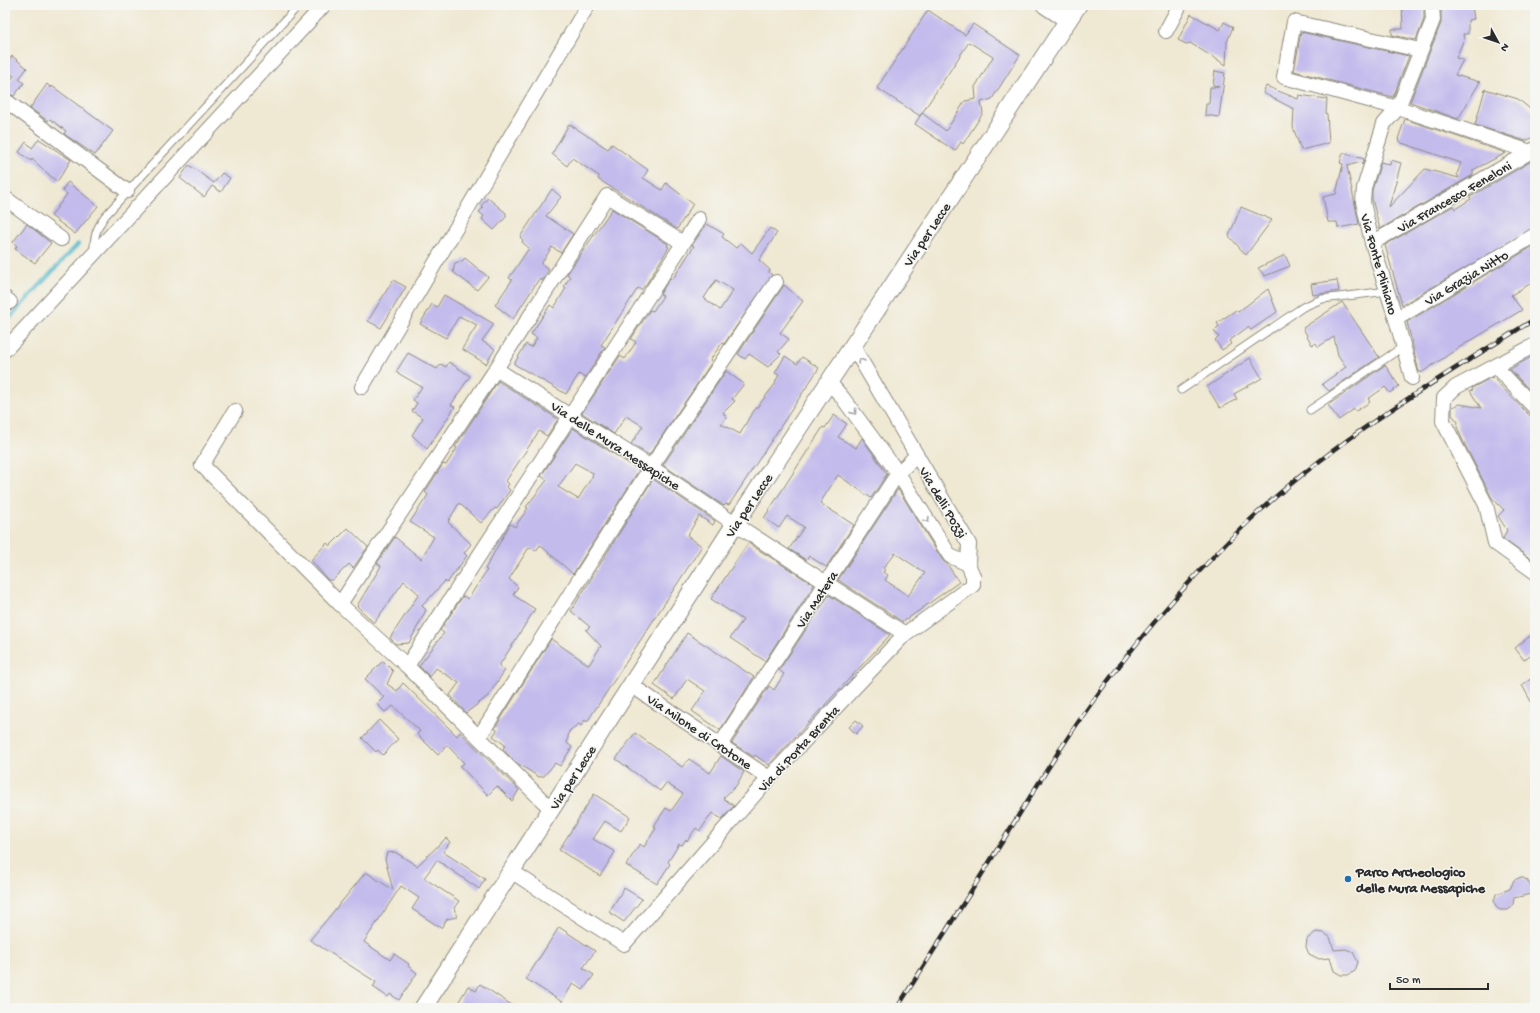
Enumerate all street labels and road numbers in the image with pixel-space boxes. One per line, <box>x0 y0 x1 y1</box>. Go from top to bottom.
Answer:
street label: Via Francesco Feneloni <box>1394 158 1515 238</box>
street label: Via per Lecce <box>900 200 956 271</box>
street label: Via Fonte Pliniano <box>1355 211 1400 317</box>
street label: Via Grazia Nitto <box>1421 247 1512 311</box>
street label: Via delle Mura Messapiche <box>546 398 683 496</box>
street label: Via delli Pozzi <box>913 464 970 542</box>
street label: Via per Lecce <box>722 471 778 542</box>
street label: Via Matera <box>793 567 844 633</box>
street label: Via Milone di Crotone <box>642 691 755 775</box>
street label: Via di Porta Brenta <box>754 702 845 797</box>
street label: Via per Lecce <box>546 742 602 815</box>

